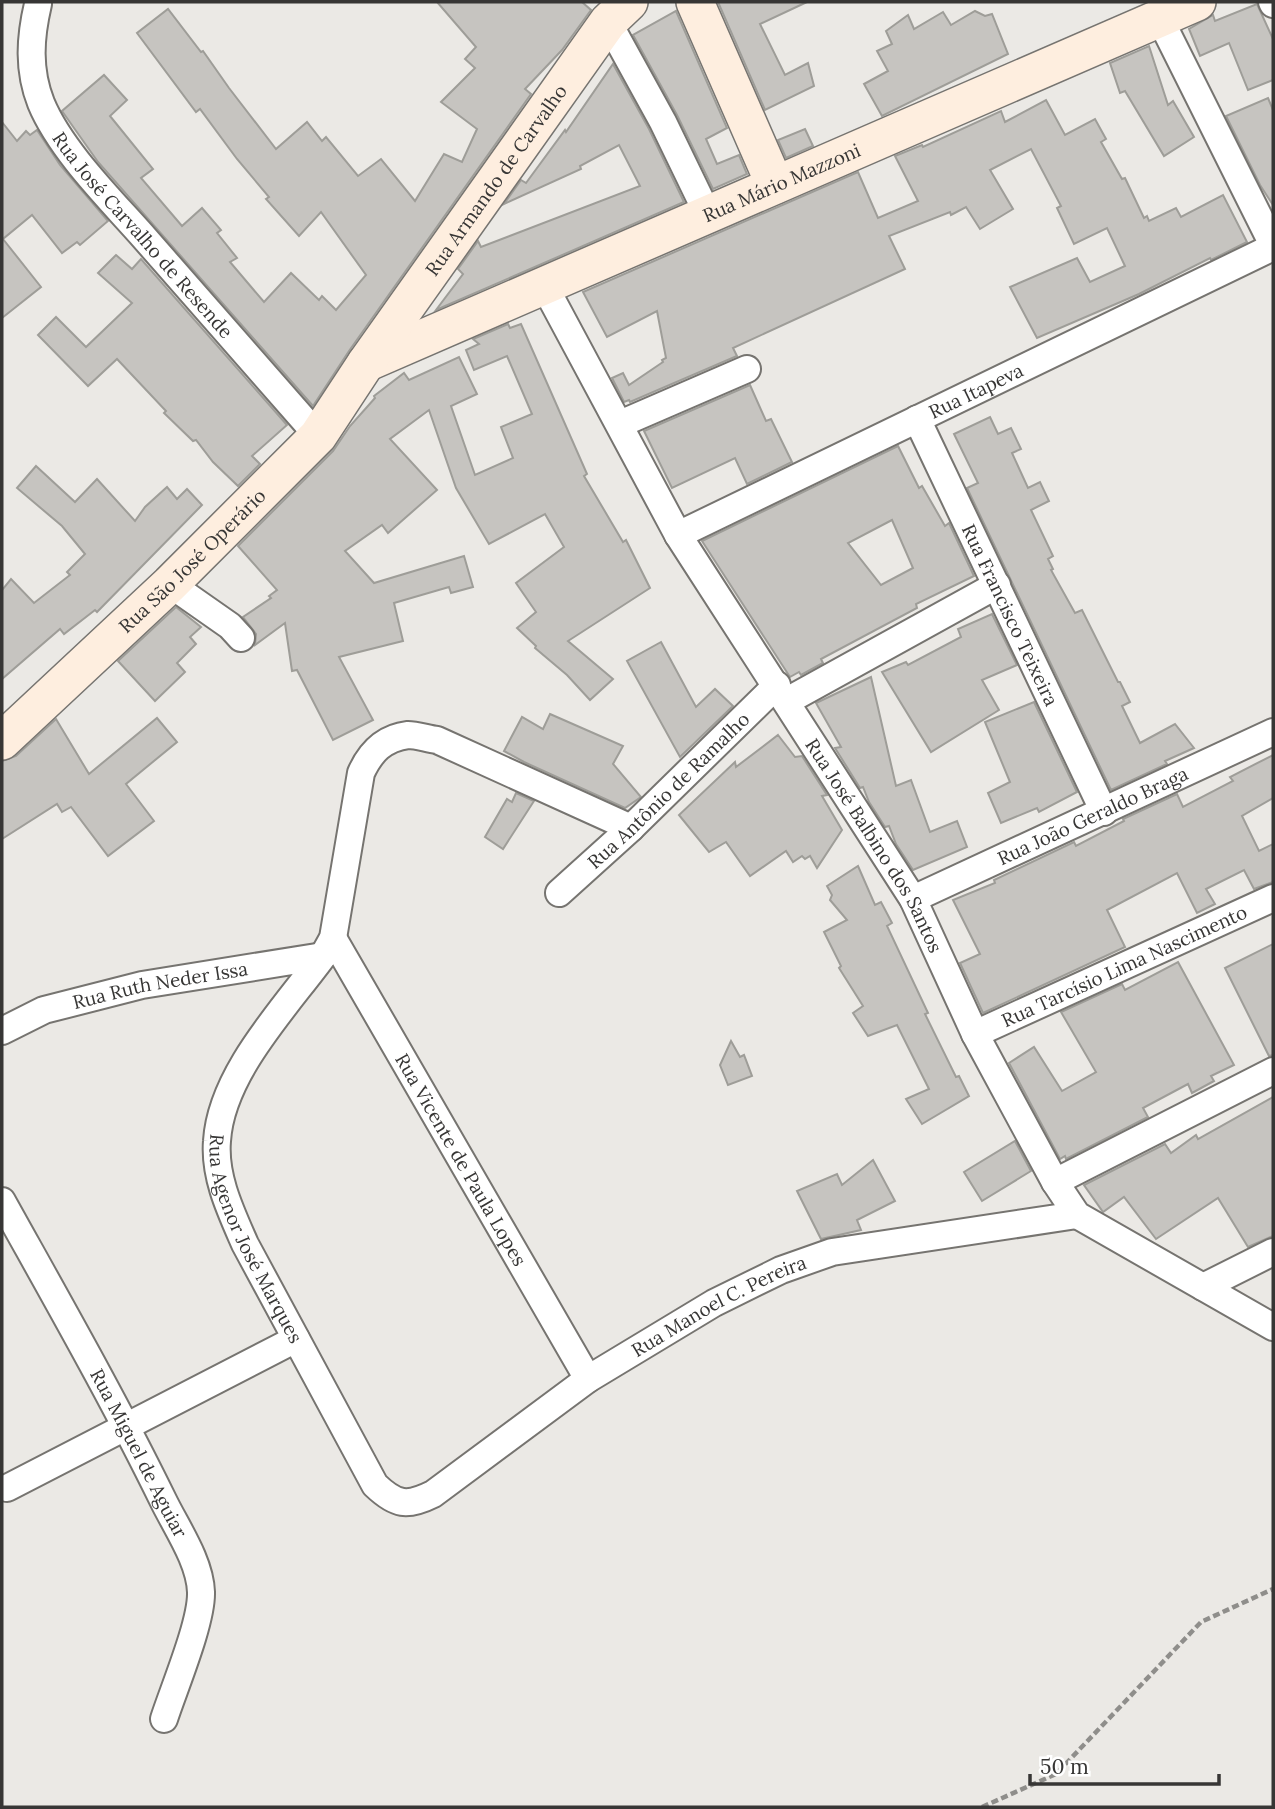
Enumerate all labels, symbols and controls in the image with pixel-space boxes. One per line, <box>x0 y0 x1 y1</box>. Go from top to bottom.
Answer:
street label: Rua Armando de Carvalho <box>420 80 572 280</box>
street label: Rua José Carvalho de Resende <box>47 127 238 343</box>
street label: Rua Mário Mazzoni <box>699 138 864 227</box>
street label: Rua Itapeva <box>925 358 1027 424</box>
street label: Rua São José Operário <box>113 483 271 638</box>
street label: Rua Francisco Teixeira <box>957 520 1064 710</box>
street label: Rua Antônio de Ramalho <box>582 707 754 874</box>
street label: Rua José Balbino dos Santos <box>800 734 948 957</box>
street label: Rua João Geraldo Braga <box>993 761 1192 870</box>
street label: Rua Tarcísio Lima Nascimento <box>998 900 1251 1032</box>
street label: Rua Ruth Neder Issa <box>70 956 250 1014</box>
street label: Rua Vicente de Paula Lopes <box>390 1049 532 1270</box>
street label: Rua Agenor José Marques <box>205 1133 308 1347</box>
street label: Rua Manoel C. Pereira <box>627 1250 810 1362</box>
street label: Rua Miguel de Aguiar <box>85 1365 193 1542</box>
scale bar <box>1030 1742 1219 1786</box>
text: 50 m <box>1040 1753 1089 1780</box>

